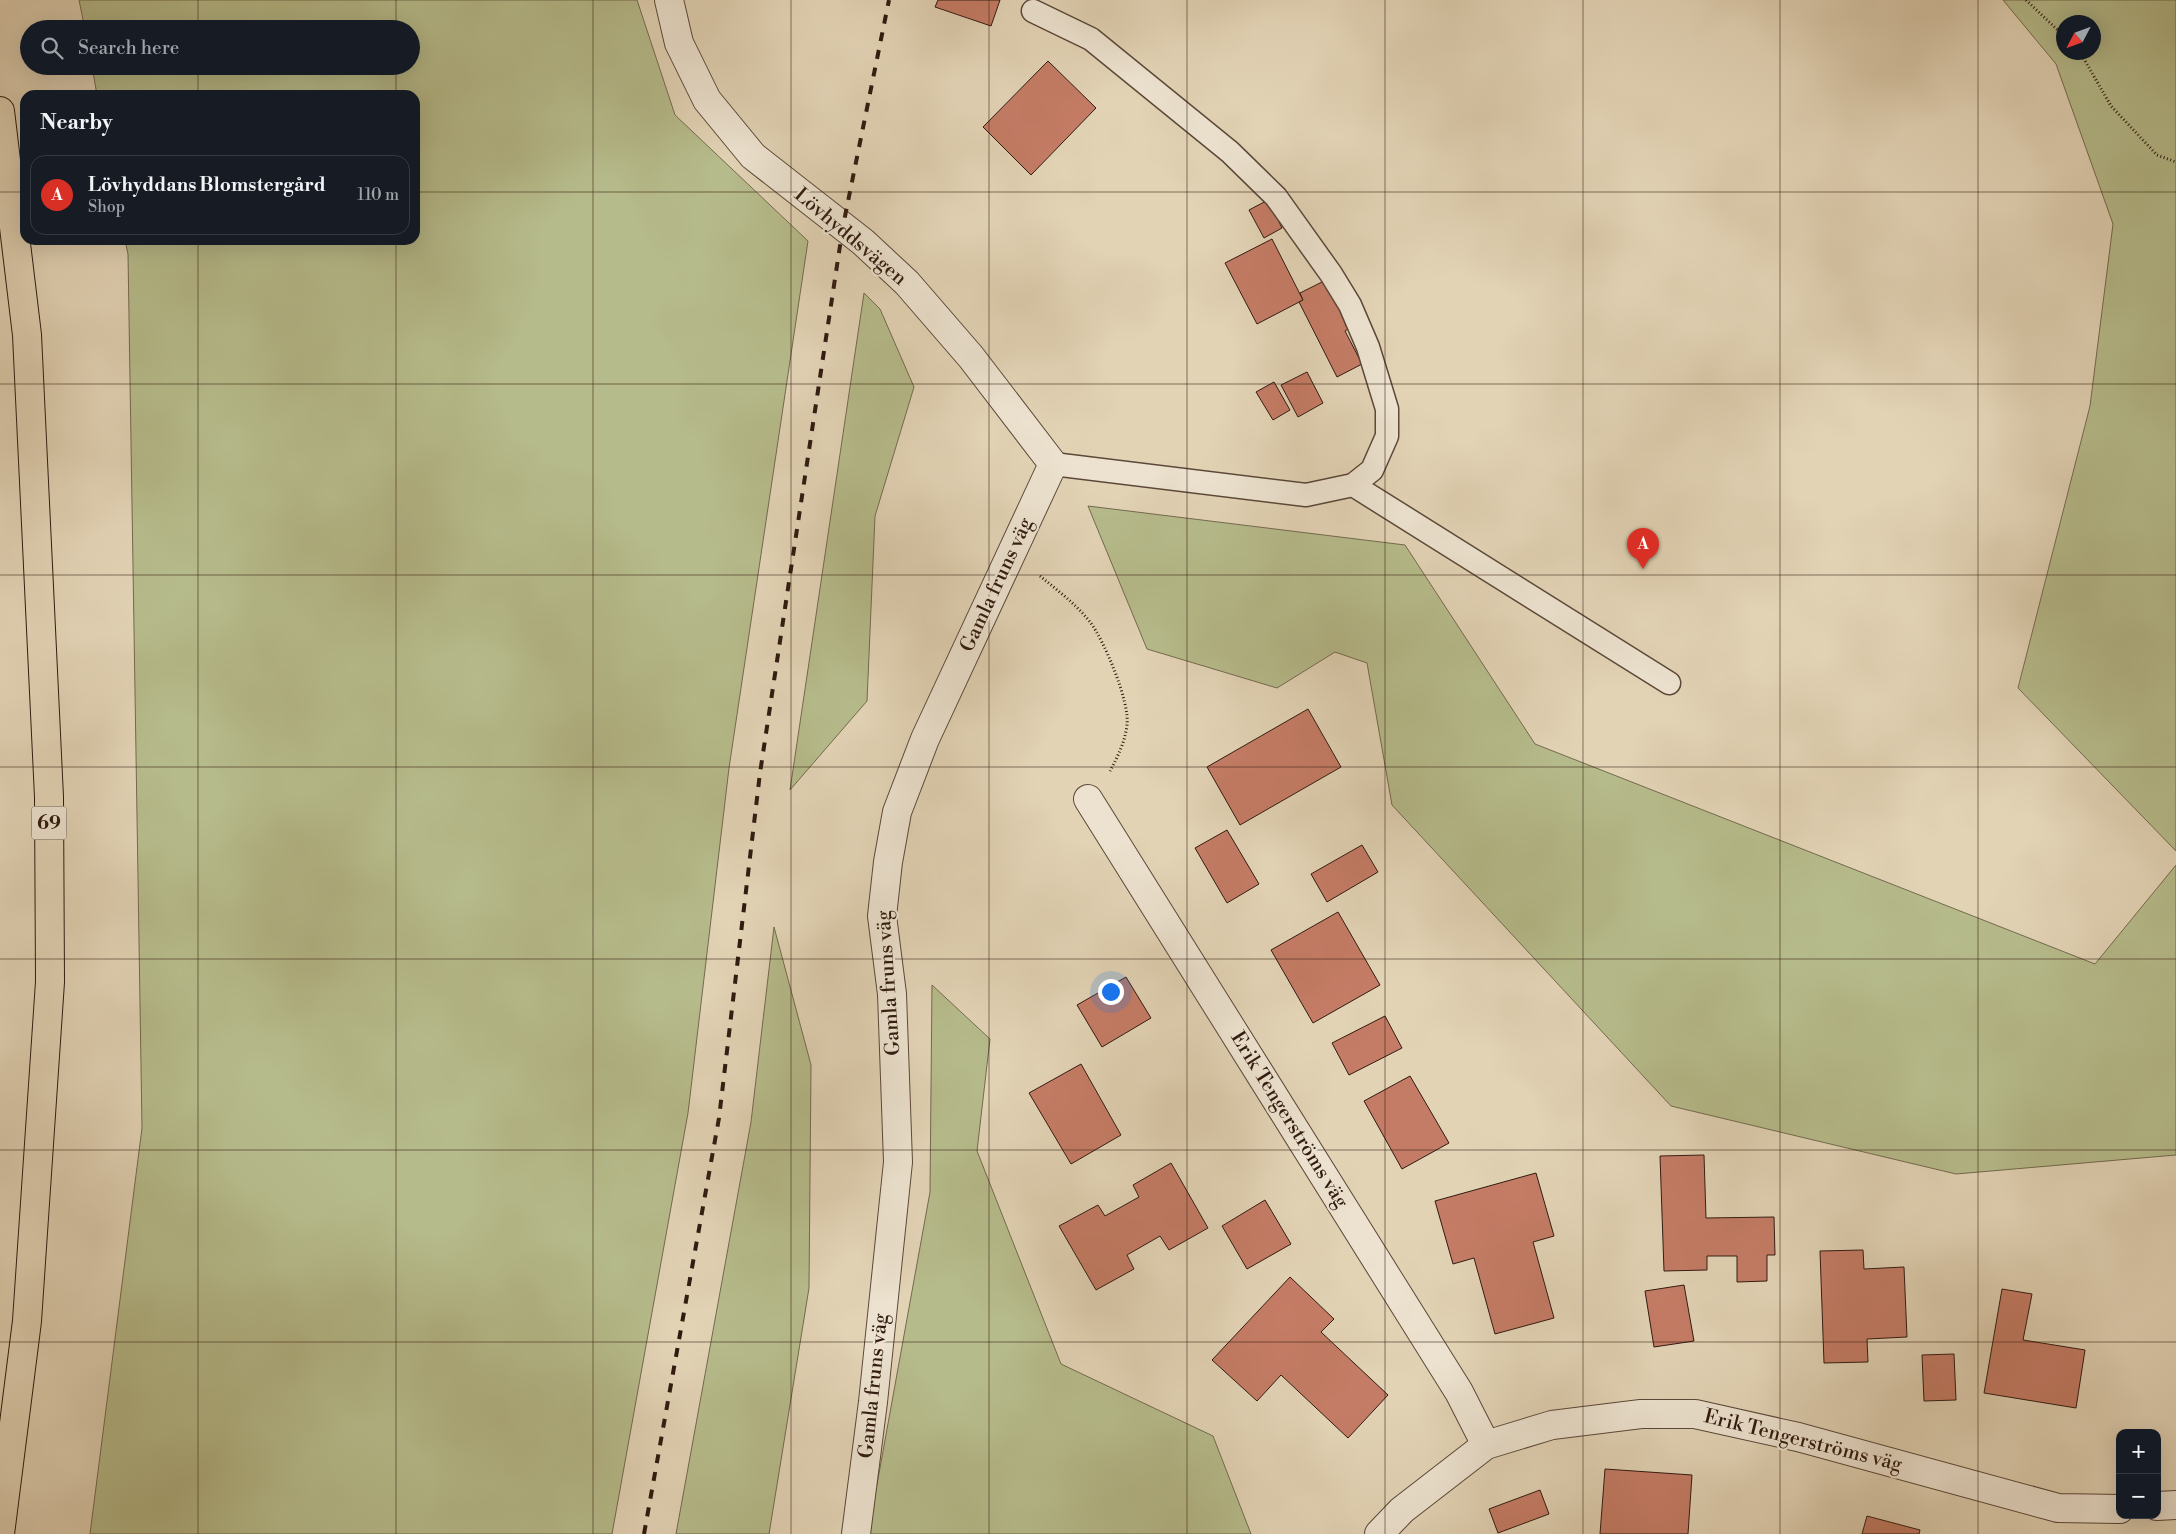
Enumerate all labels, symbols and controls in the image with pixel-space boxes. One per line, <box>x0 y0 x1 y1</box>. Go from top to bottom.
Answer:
north arrow <box>2056 15 2101 60</box>
search box <box>20 20 420 75</box>
icon: search <box>38 34 66 62</box>
text: Search here <box>78 36 179 60</box>
text: Nearby <box>40 110 113 136</box>
text: Lövhyddans Blomstergård <box>88 173 326 197</box>
street label: Lövhyddsvägen <box>789 183 911 291</box>
text: A <box>51 185 63 205</box>
text: 110 m <box>357 185 399 205</box>
text: Shop <box>88 197 125 217</box>
street label: Gamla fruns väg <box>955 513 1039 656</box>
pin: A <box>1627 528 1659 569</box>
road number: 69 <box>32 806 66 840</box>
street label: Gamla fruns väg <box>871 909 907 1056</box>
your location <box>1098 979 1124 1005</box>
street label: Erik Tengerströms väg <box>1224 1027 1354 1213</box>
street label: Gamla fruns väg <box>854 1312 894 1460</box>
street label: Erik Tengerströms väg <box>1701 1404 1905 1478</box>
map controls <box>2116 1429 2161 1519</box>
button: + <box>2116 1429 2161 1474</box>
button: − <box>2116 1474 2161 1519</box>

